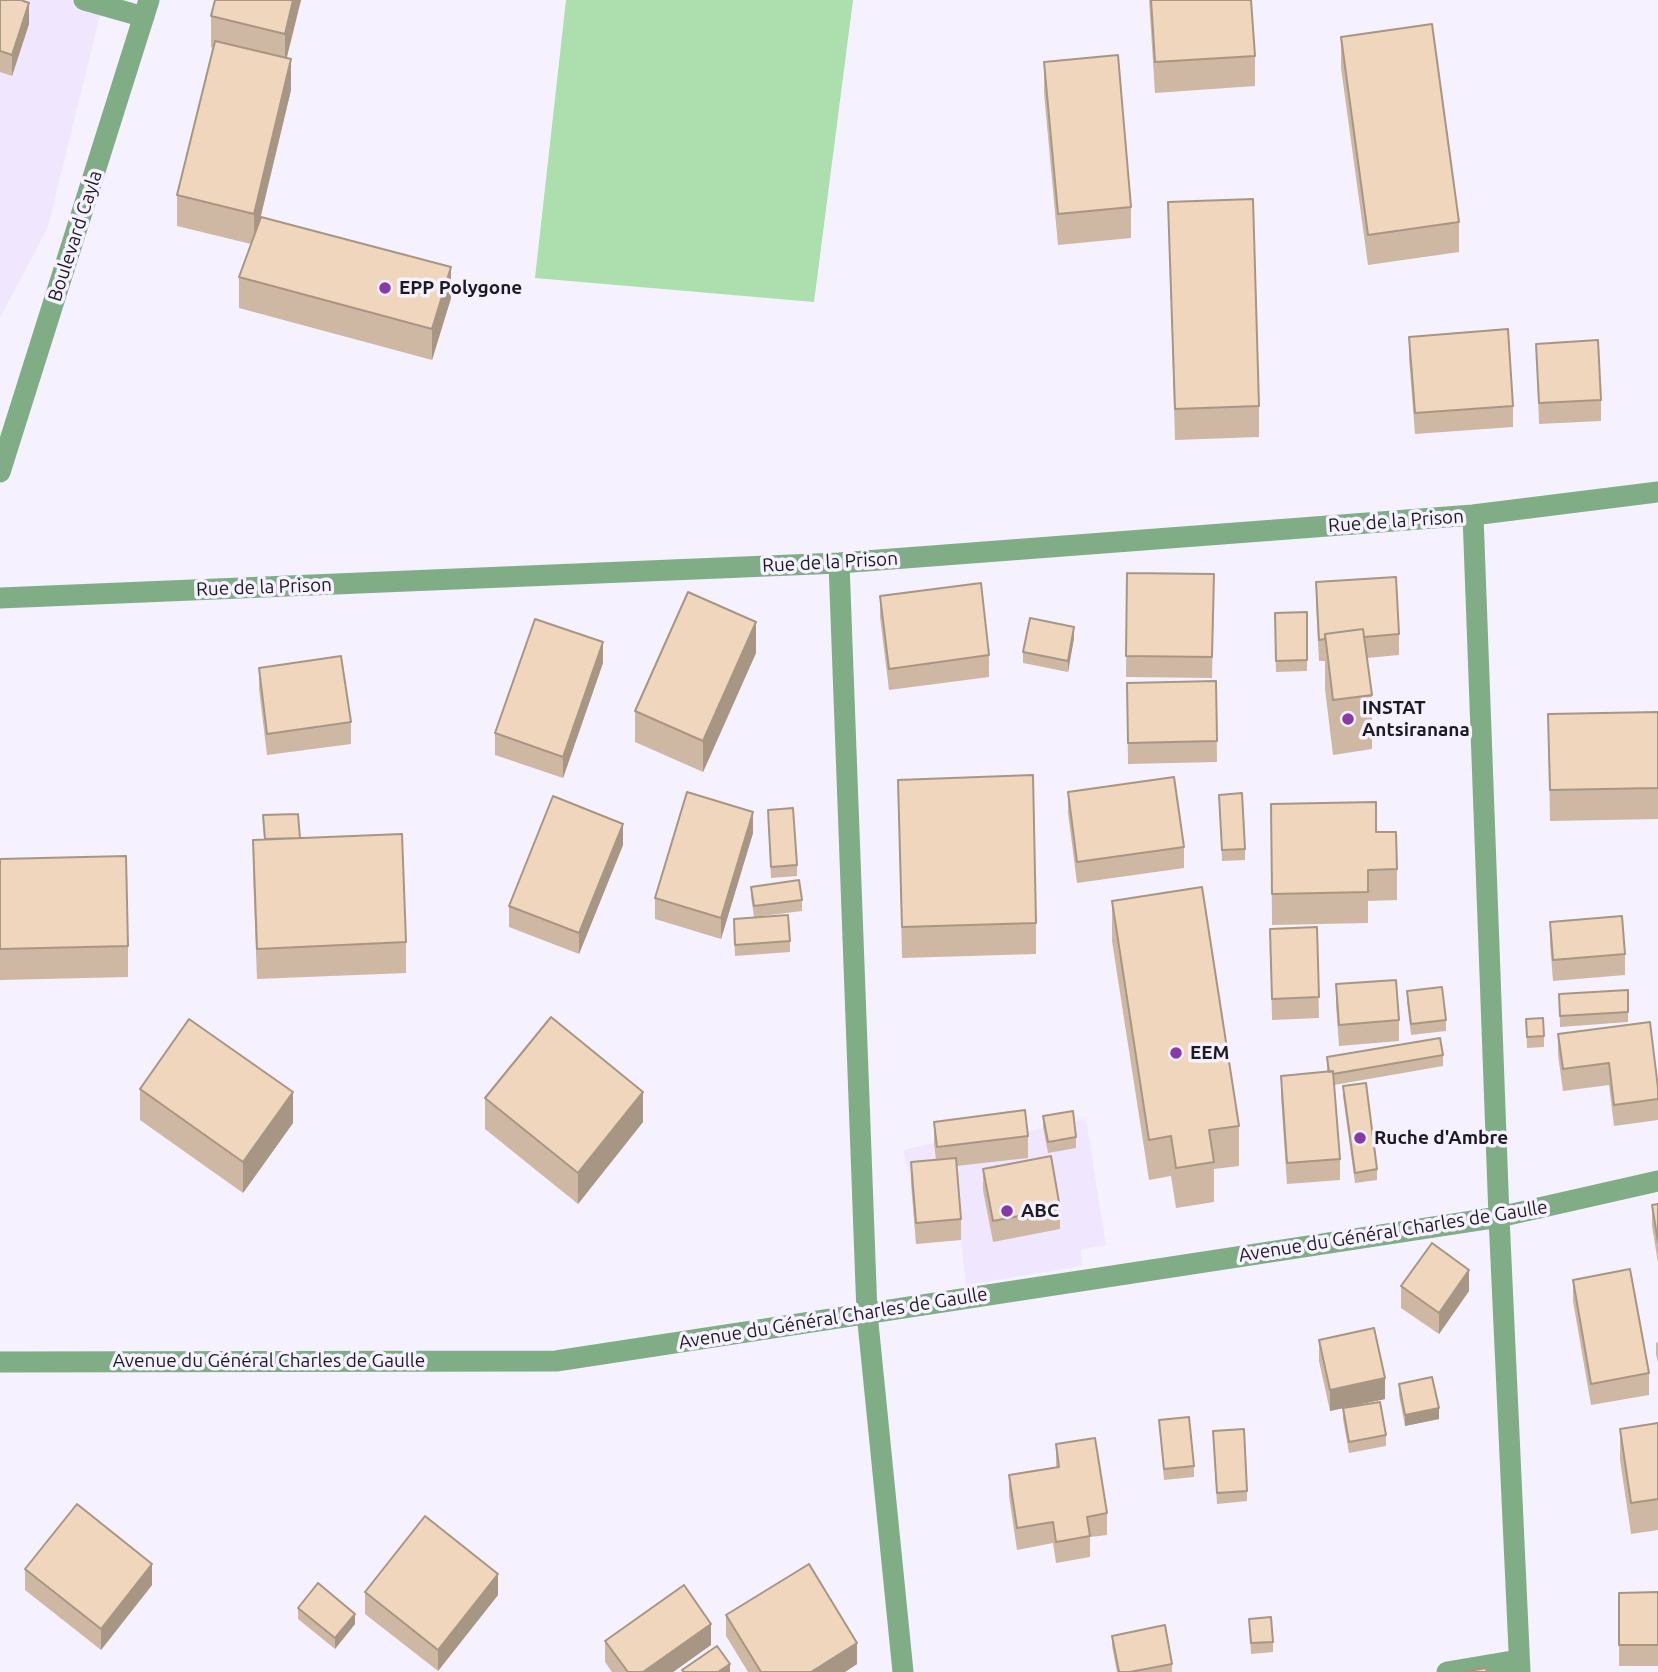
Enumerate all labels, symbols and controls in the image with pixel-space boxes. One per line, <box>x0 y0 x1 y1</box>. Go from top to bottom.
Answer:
street label: Boulevard Cayla <box>43 168 107 304</box>
place label: EPP Polygone <box>399 277 522 299</box>
marker: EPP Polygone <box>377 280 393 296</box>
street label: Rue de la Prison <box>1327 505 1465 537</box>
street label: Rue de la Prison <box>761 547 899 577</box>
street label: Rue de la Prison <box>196 573 332 601</box>
place label: INSTAT Antsiranana <box>1362 697 1470 741</box>
marker: INSTAT Antsiranana <box>1340 711 1356 727</box>
place label: EEM <box>1190 1042 1230 1064</box>
marker: EEM <box>1168 1045 1184 1061</box>
place label: Ruche d'Ambre <box>1374 1127 1508 1149</box>
marker: Ruche d'Ambre <box>1352 1130 1368 1146</box>
street label: Avenue du Général Charles de Gaulle <box>1237 1195 1549 1267</box>
place label: ABC <box>1021 1200 1059 1222</box>
marker: ABC <box>999 1203 1015 1219</box>
street label: Avenue du Général Charles de Gaulle <box>677 1282 989 1354</box>
street label: Avenue du Général Charles de Gaulle <box>113 1350 425 1372</box>

